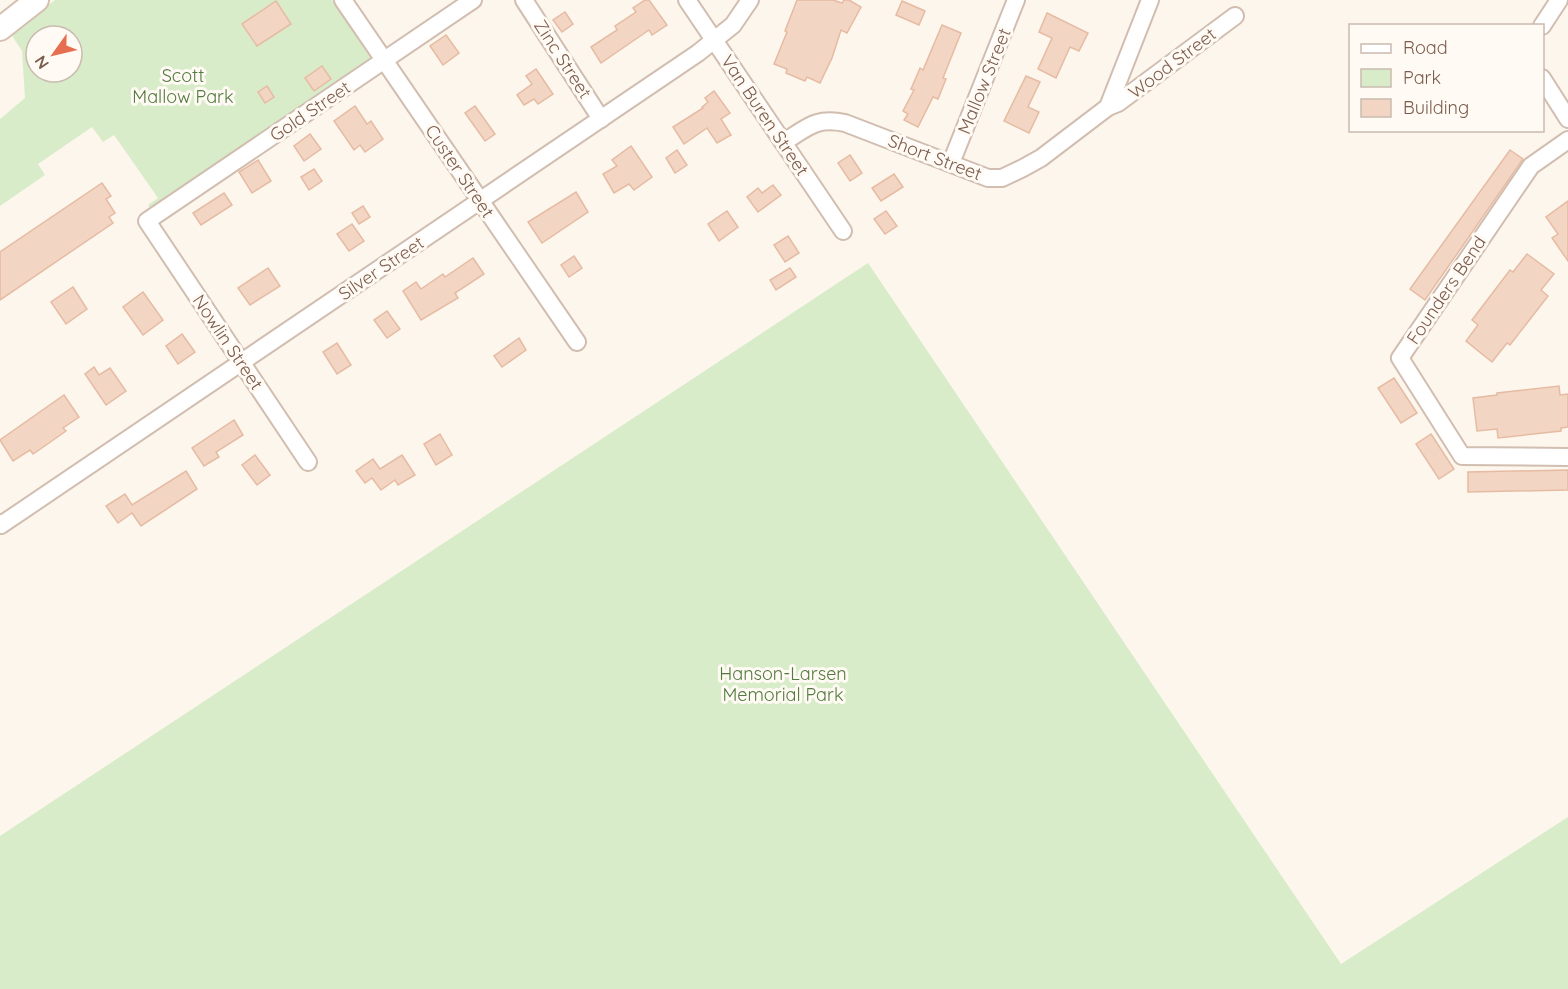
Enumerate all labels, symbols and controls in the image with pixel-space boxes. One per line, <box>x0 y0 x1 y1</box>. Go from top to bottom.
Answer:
street label: Zinc Street <box>529 15 597 103</box>
street label: Wood Street <box>1124 23 1220 103</box>
north arrow <box>24 24 84 84</box>
legend <box>1349 24 1544 132</box>
street label: Mallow Street <box>952 25 1016 137</box>
text: Road <box>1403 36 1448 59</box>
street label: Van Buren Street <box>716 50 814 180</box>
text: N <box>30 52 53 73</box>
park label: Scott Mallow Park <box>132 64 234 108</box>
text: Park <box>1403 66 1441 89</box>
street label: Gold Street <box>265 76 355 146</box>
text: Building <box>1403 96 1469 119</box>
street label: Custer Street <box>420 120 500 222</box>
street label: Short Street <box>885 129 985 185</box>
street label: Silver Street <box>334 231 428 305</box>
street label: Founders Bend <box>1401 231 1491 349</box>
street label: Nowlin Street <box>188 290 268 394</box>
park label: Hanson-Larsen Memorial Park <box>719 662 847 706</box>

